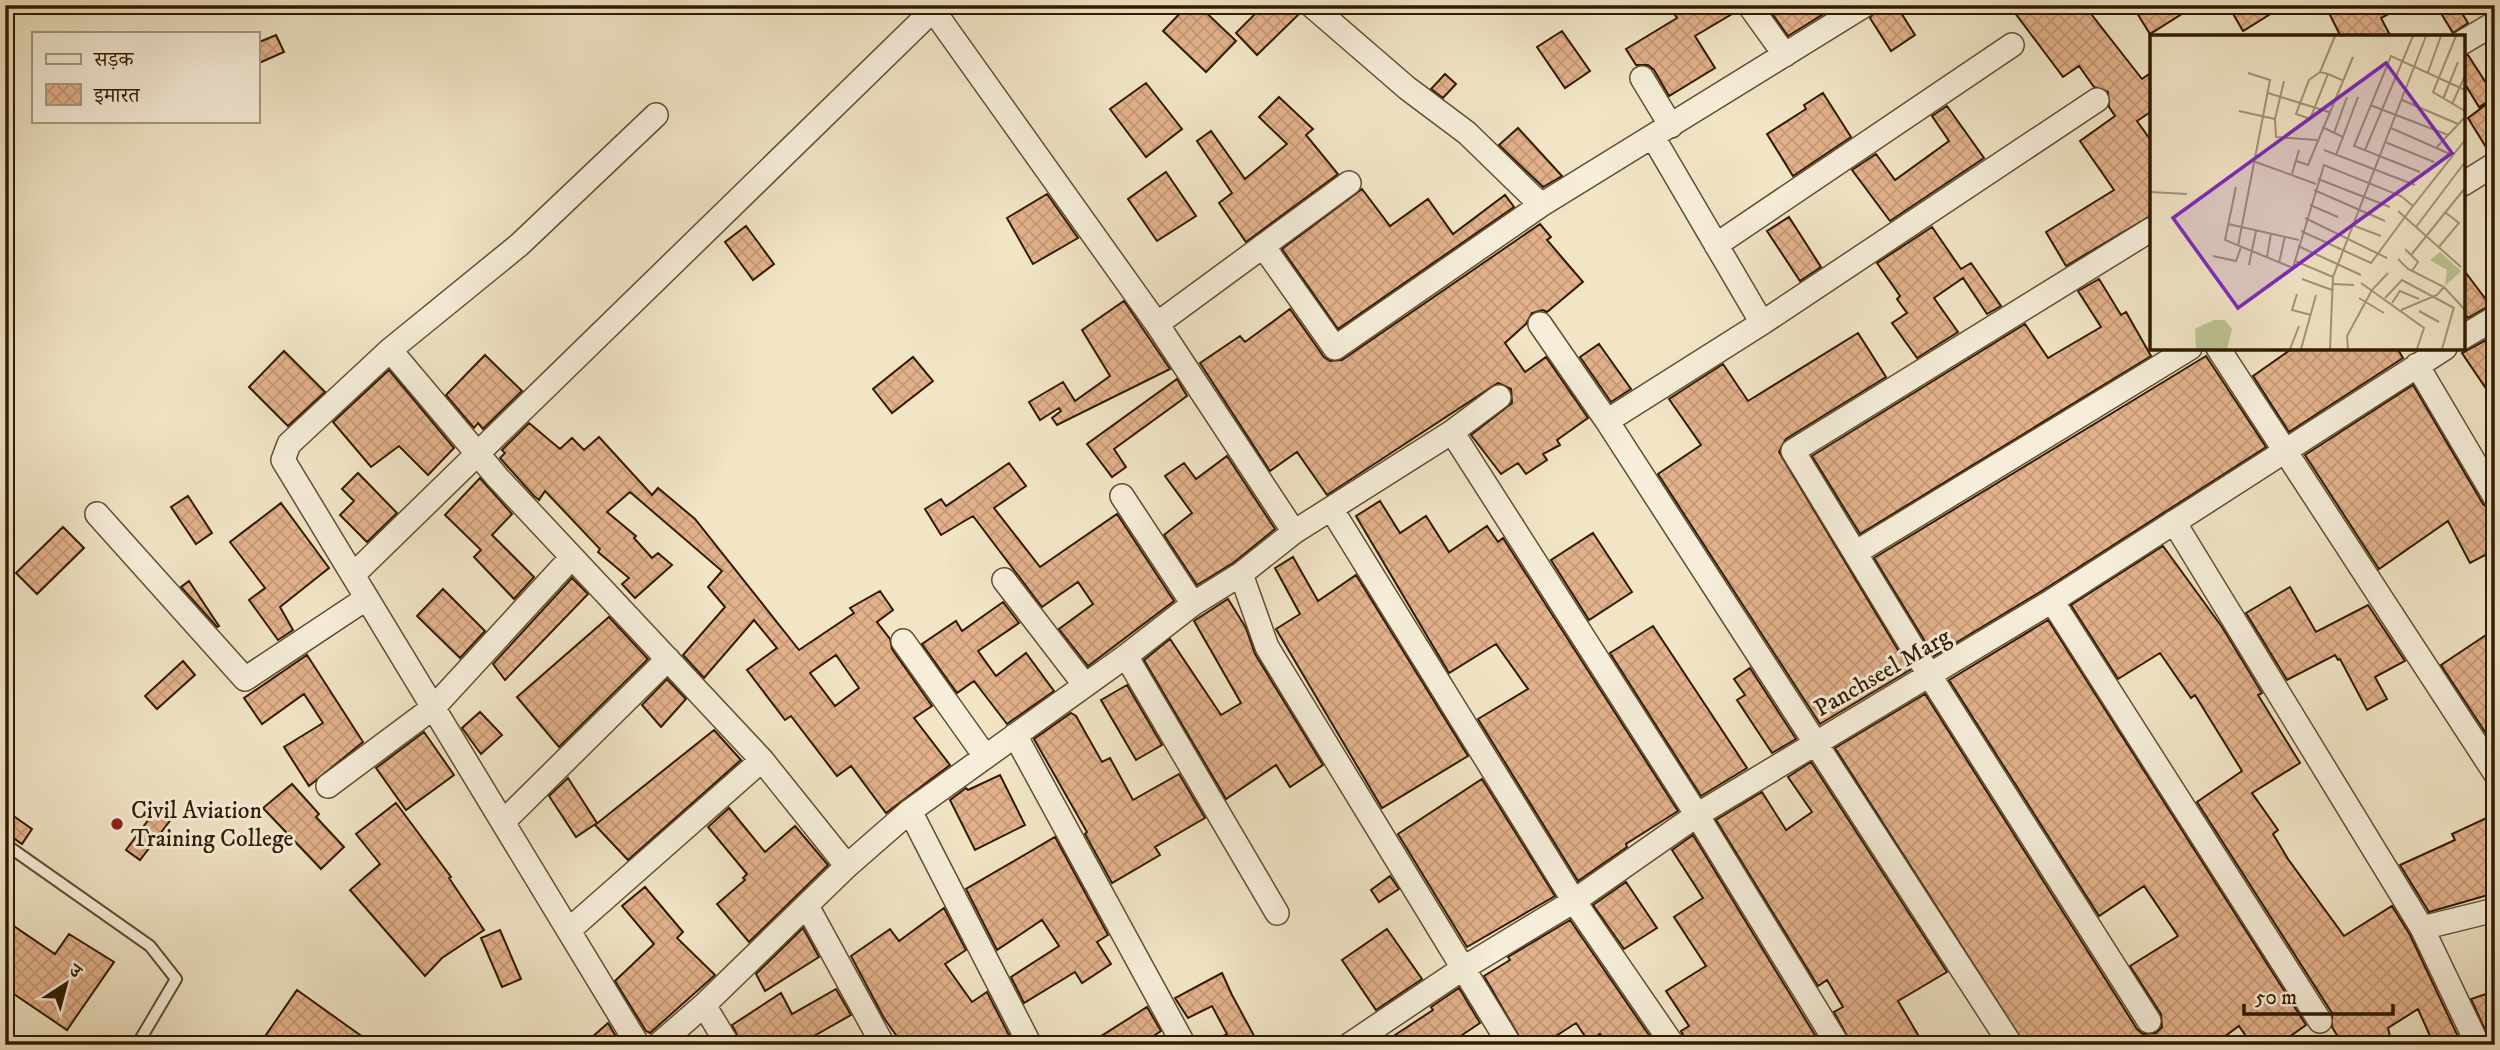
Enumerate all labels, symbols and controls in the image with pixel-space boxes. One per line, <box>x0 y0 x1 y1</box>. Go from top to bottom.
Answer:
legend <box>32 32 259 122</box>
inset map <box>2150 35 2465 350</box>
text: सड़क <box>93 47 134 73</box>
text: इमारत <box>93 83 141 109</box>
street label: Panchseel Marg <box>1809 622 1956 724</box>
place label: Civil Aviation Training College <box>131 796 294 854</box>
marker: Civil Aviation Training College <box>109 816 125 832</box>
north arrow <box>32 948 102 1018</box>
text: उ <box>63 958 87 984</box>
scale bar <box>2244 973 2393 1017</box>
text: 50 m <box>2255 985 2297 1011</box>

